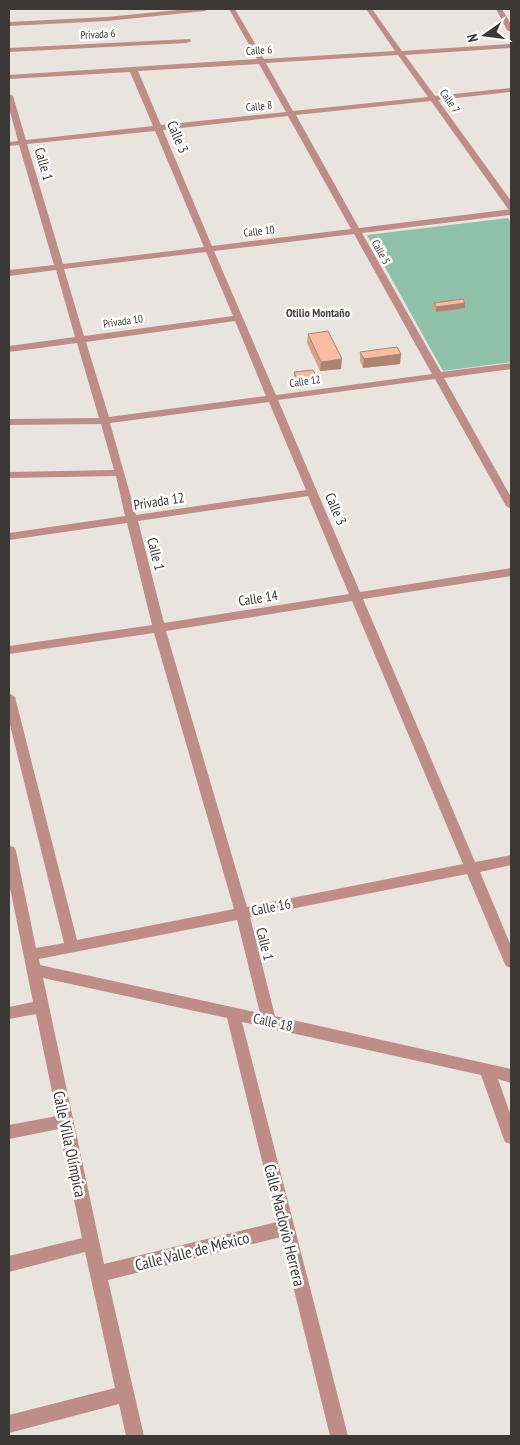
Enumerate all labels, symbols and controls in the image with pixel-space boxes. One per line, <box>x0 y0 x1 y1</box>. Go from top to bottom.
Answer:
north arrow <box>460 10 510 60</box>
street label: Privada 6 <box>80 26 116 42</box>
text: N <box>463 32 482 44</box>
street label: Calle 6 <box>245 42 273 58</box>
street label: Calle 7 <box>437 86 463 116</box>
street label: Calle 8 <box>245 98 273 114</box>
street label: Calle 3 <box>163 118 193 156</box>
street label: Calle 1 <box>31 145 57 183</box>
street label: Calle 10 <box>243 222 275 240</box>
street label: Calle 5 <box>369 237 394 267</box>
district label: Otilio Montaño <box>286 305 351 320</box>
street label: Privada 10 <box>102 311 144 331</box>
street label: Calle 12 <box>289 372 321 390</box>
street label: Privada 12 <box>132 488 186 514</box>
street label: Calle 3 <box>321 490 351 528</box>
street label: Calle 1 <box>143 536 169 572</box>
street label: Calle 14 <box>237 586 280 610</box>
street label: Calle 16 <box>250 894 292 920</box>
street label: Calle 1 <box>252 926 278 962</box>
street label: Calle 18 <box>252 1009 294 1035</box>
street label: Calle Villa Olímpica <box>49 1089 91 1199</box>
street label: Calle Maclovio Herrera <box>260 1162 310 1288</box>
street label: Calle Valle de México <box>133 1227 251 1275</box>

